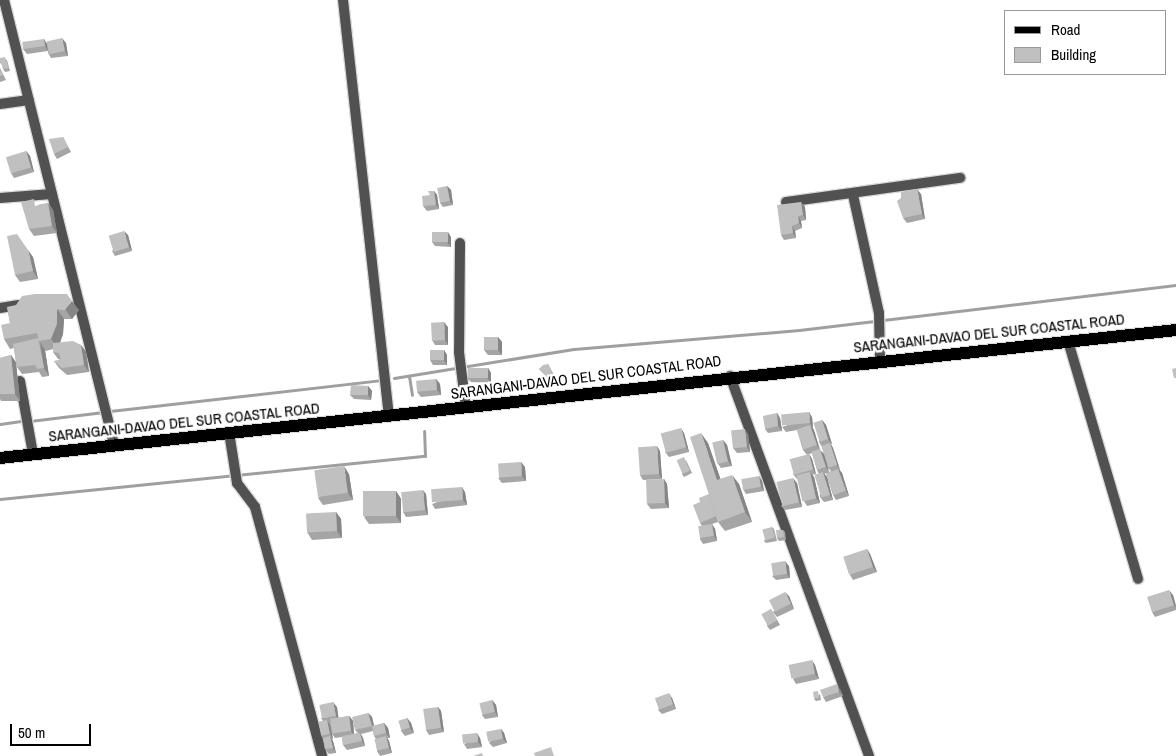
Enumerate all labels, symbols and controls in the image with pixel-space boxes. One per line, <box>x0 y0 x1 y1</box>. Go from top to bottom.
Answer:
legend <box>1004 10 1166 75</box>
text: Road <box>1051 19 1080 40</box>
text: Building <box>1051 44 1096 65</box>
street label: SARANGANI-DAVAO DEL SUR COASTAL ROAD <box>852 310 1126 356</box>
street label: SARANGANI-DAVAO DEL SUR COASTAL ROAD <box>449 351 723 403</box>
street label: SARANGANI-DAVAO DEL SUR COASTAL ROAD <box>47 399 321 445</box>
scale bar <box>12 714 94 746</box>
text: 50 m <box>18 722 45 743</box>

